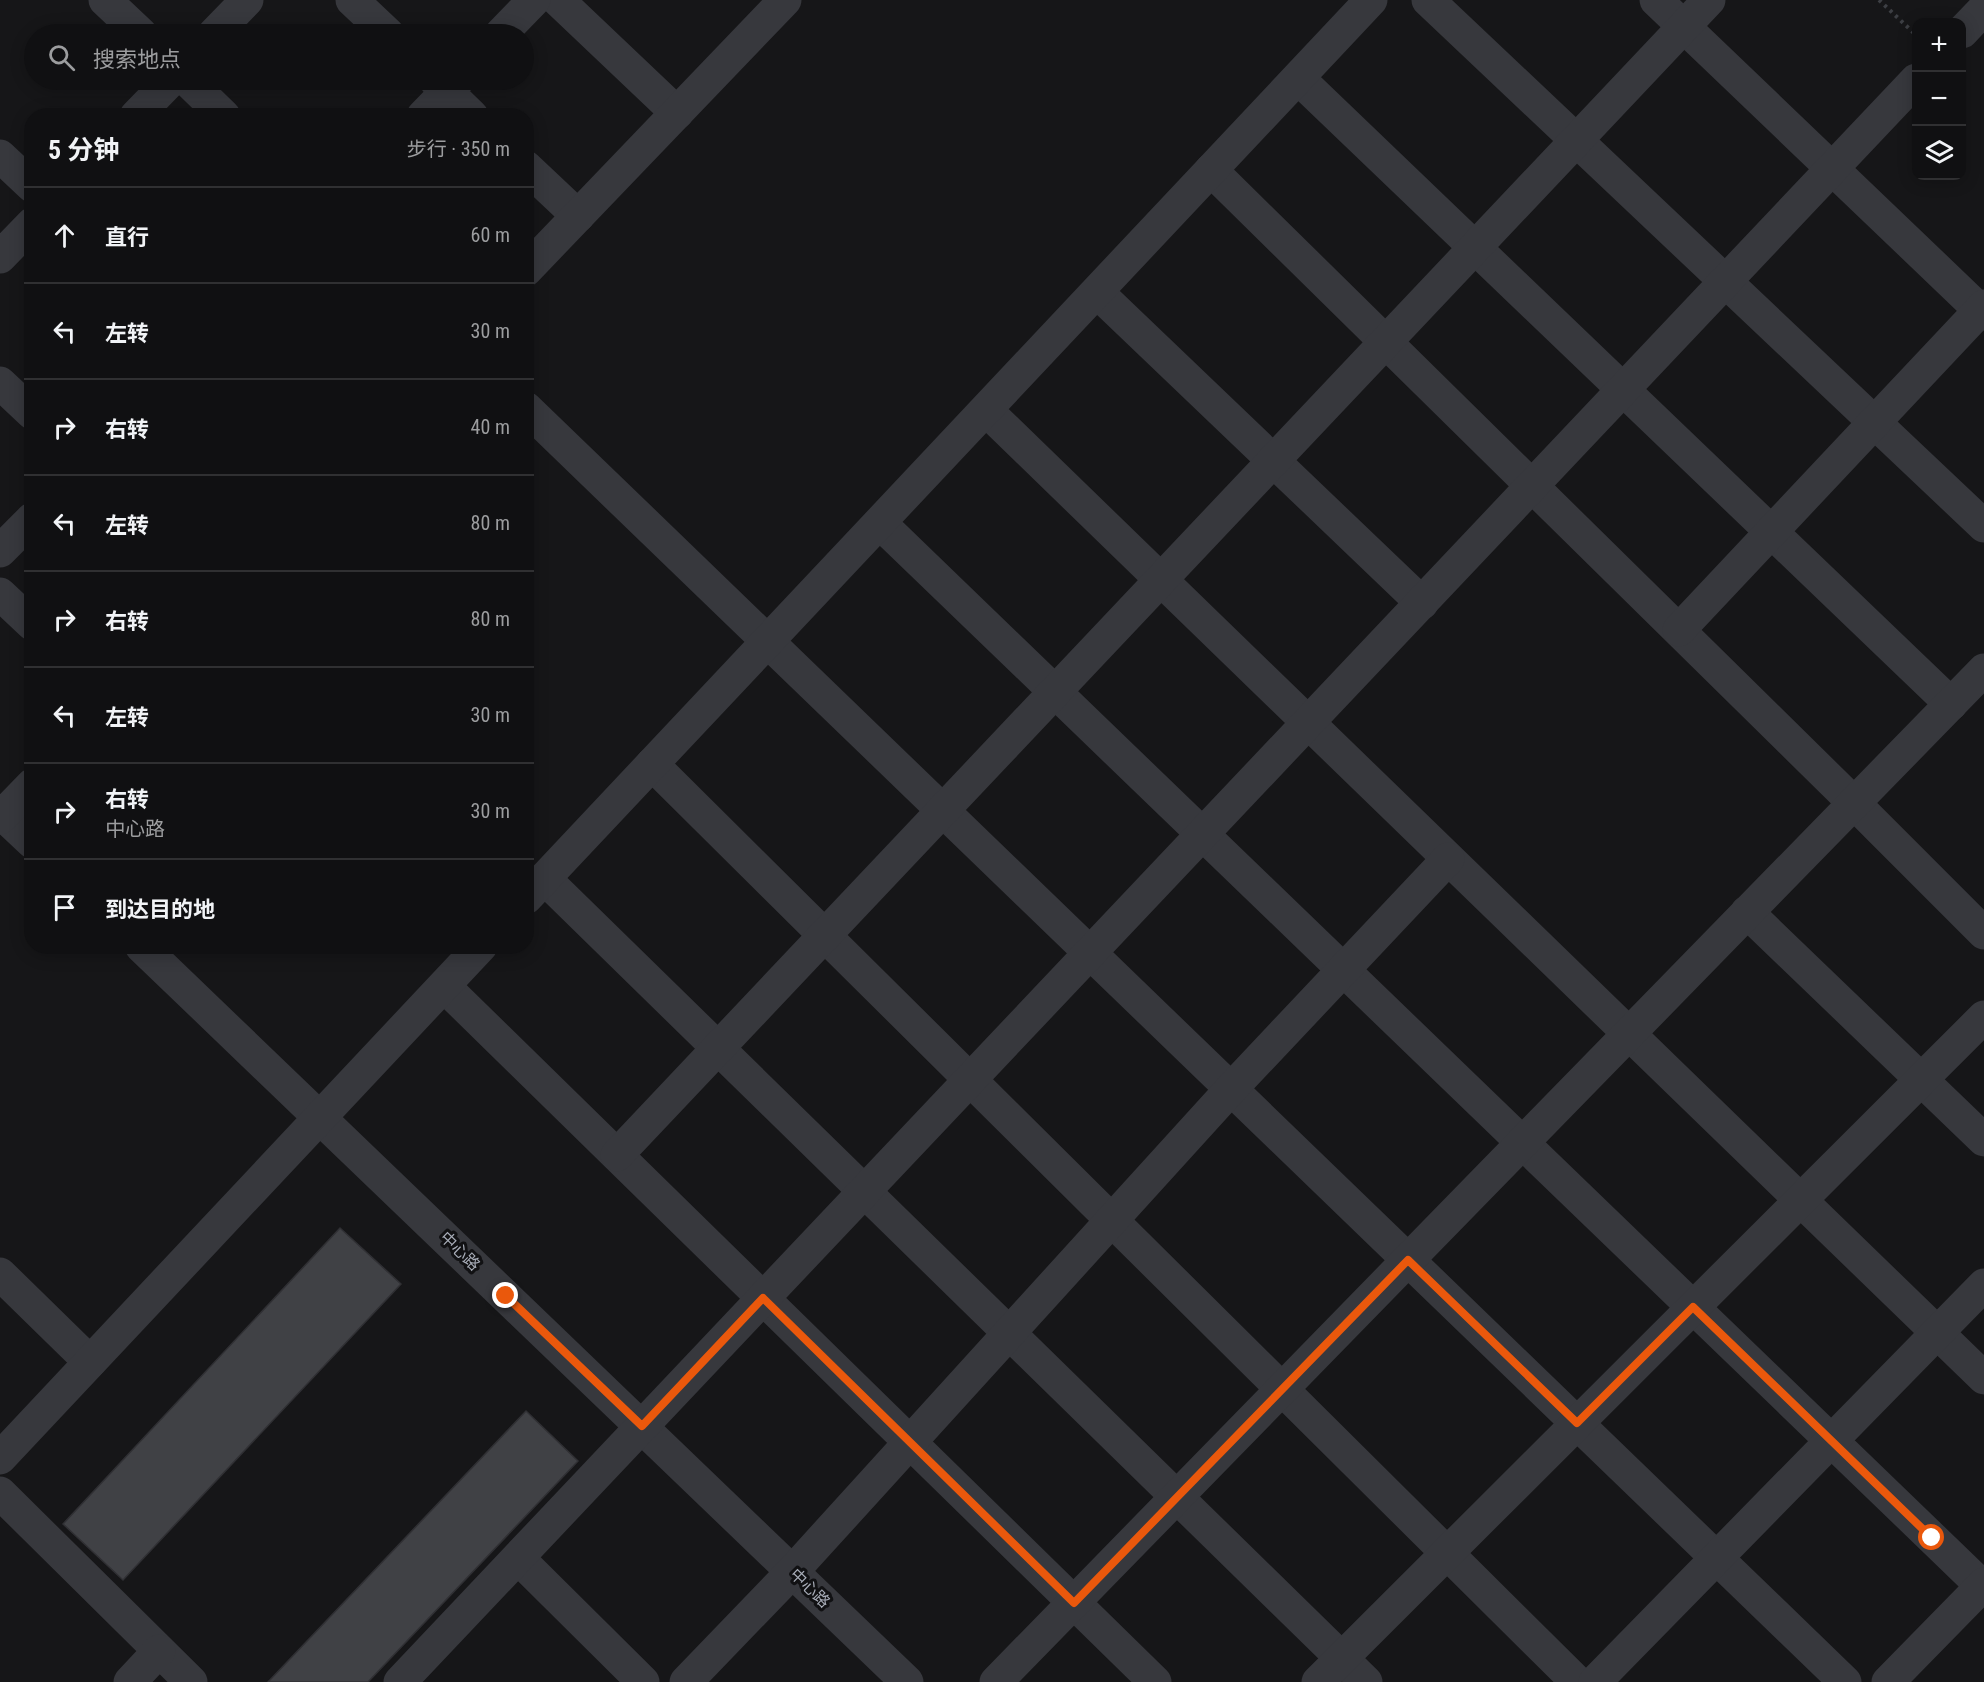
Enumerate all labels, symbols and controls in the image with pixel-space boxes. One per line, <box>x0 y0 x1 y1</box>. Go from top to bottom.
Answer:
map controls <box>1912 18 1966 180</box>
button: + <box>1912 18 1966 72</box>
search box <box>24 24 534 90</box>
icon: search <box>45 41 78 74</box>
text: 搜索地点 <box>93 47 181 72</box>
button: − <box>1912 72 1966 126</box>
button: layers <box>1912 126 1966 180</box>
text: 5 分钟 <box>48 135 119 165</box>
text: 步行 · 350 m <box>407 137 510 161</box>
icon: ahead <box>48 219 81 252</box>
text: 60 m <box>471 223 510 247</box>
text: 直行 <box>105 225 149 250</box>
icon: left <box>48 315 81 348</box>
text: 30 m <box>471 319 510 343</box>
text: 左转 <box>105 321 149 346</box>
icon: right <box>48 411 81 444</box>
text: 40 m <box>471 415 510 439</box>
text: 右转 <box>105 417 149 442</box>
icon: left <box>48 507 81 540</box>
text: 80 m <box>471 511 510 535</box>
text: 左转 <box>105 513 149 538</box>
icon: right <box>48 603 81 636</box>
text: 80 m <box>471 607 510 631</box>
text: 右转 <box>105 609 149 634</box>
icon: left <box>48 699 81 732</box>
text: 30 m <box>471 703 510 727</box>
text: 左转 <box>105 705 149 730</box>
text: 右转 <box>105 787 149 812</box>
icon: right <box>48 795 81 828</box>
text: 30 m <box>471 799 510 823</box>
text: 中心路 <box>105 817 165 841</box>
icon: arrive <box>48 891 81 924</box>
text: 到达目的地 <box>105 897 215 922</box>
street label: 中心路 <box>436 1227 484 1275</box>
route end <box>492 1282 518 1308</box>
route start <box>1918 1524 1944 1550</box>
street label: 中心路 <box>786 1564 834 1612</box>

